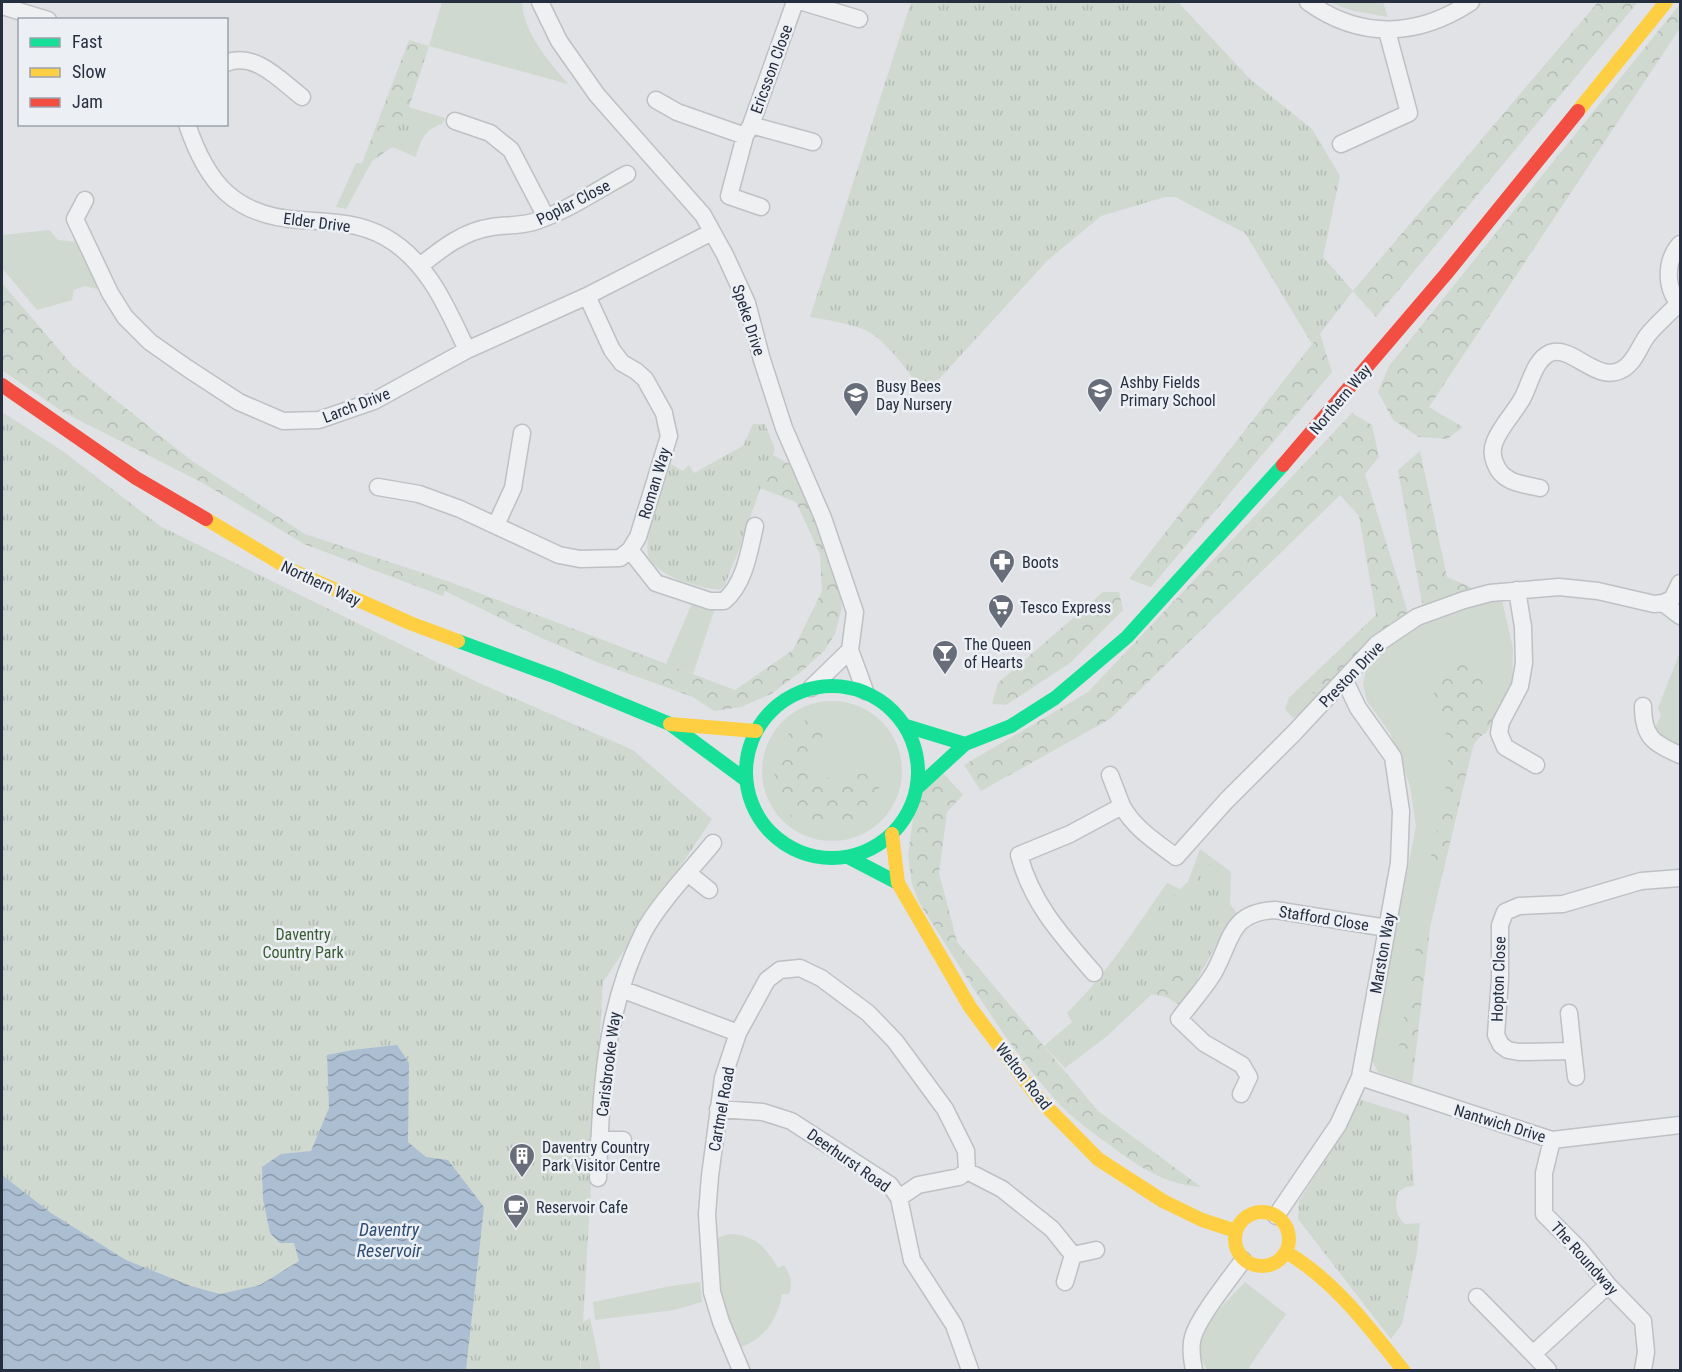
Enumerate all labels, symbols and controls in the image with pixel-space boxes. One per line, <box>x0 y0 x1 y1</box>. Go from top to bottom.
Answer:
legend <box>18 18 228 126</box>
street label: Ericsson Close <box>747 22 796 116</box>
text: Fast <box>72 31 103 52</box>
text: Slow <box>72 61 107 82</box>
text: Jam <box>72 91 103 112</box>
street label: Poplar Close <box>533 176 613 229</box>
street label: Elder Drive <box>282 209 352 236</box>
street label: Speke Drive <box>728 282 769 358</box>
street label: Northern Way <box>1306 360 1375 438</box>
place label: Ashby Fields Primary School <box>1120 373 1216 410</box>
school or university icon: Ashby Fields Primary School <box>1085 376 1115 414</box>
place label: Busy Bees Day Nursery <box>876 377 952 414</box>
school or university icon: Busy Bees Day Nursery <box>841 380 871 418</box>
street label: Larch Drive <box>320 384 393 427</box>
street label: Roman Way <box>635 445 674 521</box>
pharmacy icon: Boots <box>987 547 1017 585</box>
place label: Boots <box>1022 553 1059 572</box>
street label: Northern Way <box>278 557 364 610</box>
supermarket icon: Tesco Express <box>986 592 1016 630</box>
place label: Tesco Express <box>1020 598 1111 617</box>
place label: The Queen of Hearts <box>964 635 1031 672</box>
street label: Preston Drive <box>1315 637 1387 711</box>
bar icon: The Queen of Hearts <box>930 638 960 676</box>
street label: Stafford Close <box>1278 902 1370 935</box>
street label: Marston Way <box>1366 911 1399 995</box>
park label: Daventry Country Park <box>262 925 344 962</box>
street label: Hopton Close <box>1488 936 1509 1022</box>
street label: Carisbrooke Way <box>593 1010 624 1118</box>
street label: Welton Road <box>992 1039 1055 1113</box>
street label: Cartmel Road <box>705 1065 738 1153</box>
street label: Nantwich Drive <box>1452 1101 1548 1146</box>
street label: Deerhurst Road <box>803 1125 894 1196</box>
place label: Daventry Country Park Visitor Centre <box>542 1138 660 1175</box>
building icon: Daventry Country Park Visitor Centre <box>507 1141 537 1179</box>
cafe icon: Reservoir Cafe <box>501 1192 531 1230</box>
place label: Reservoir Cafe <box>536 1198 628 1217</box>
street label: The Roundway <box>1547 1218 1623 1299</box>
water label: Daventry Reservoir <box>357 1219 422 1261</box>

